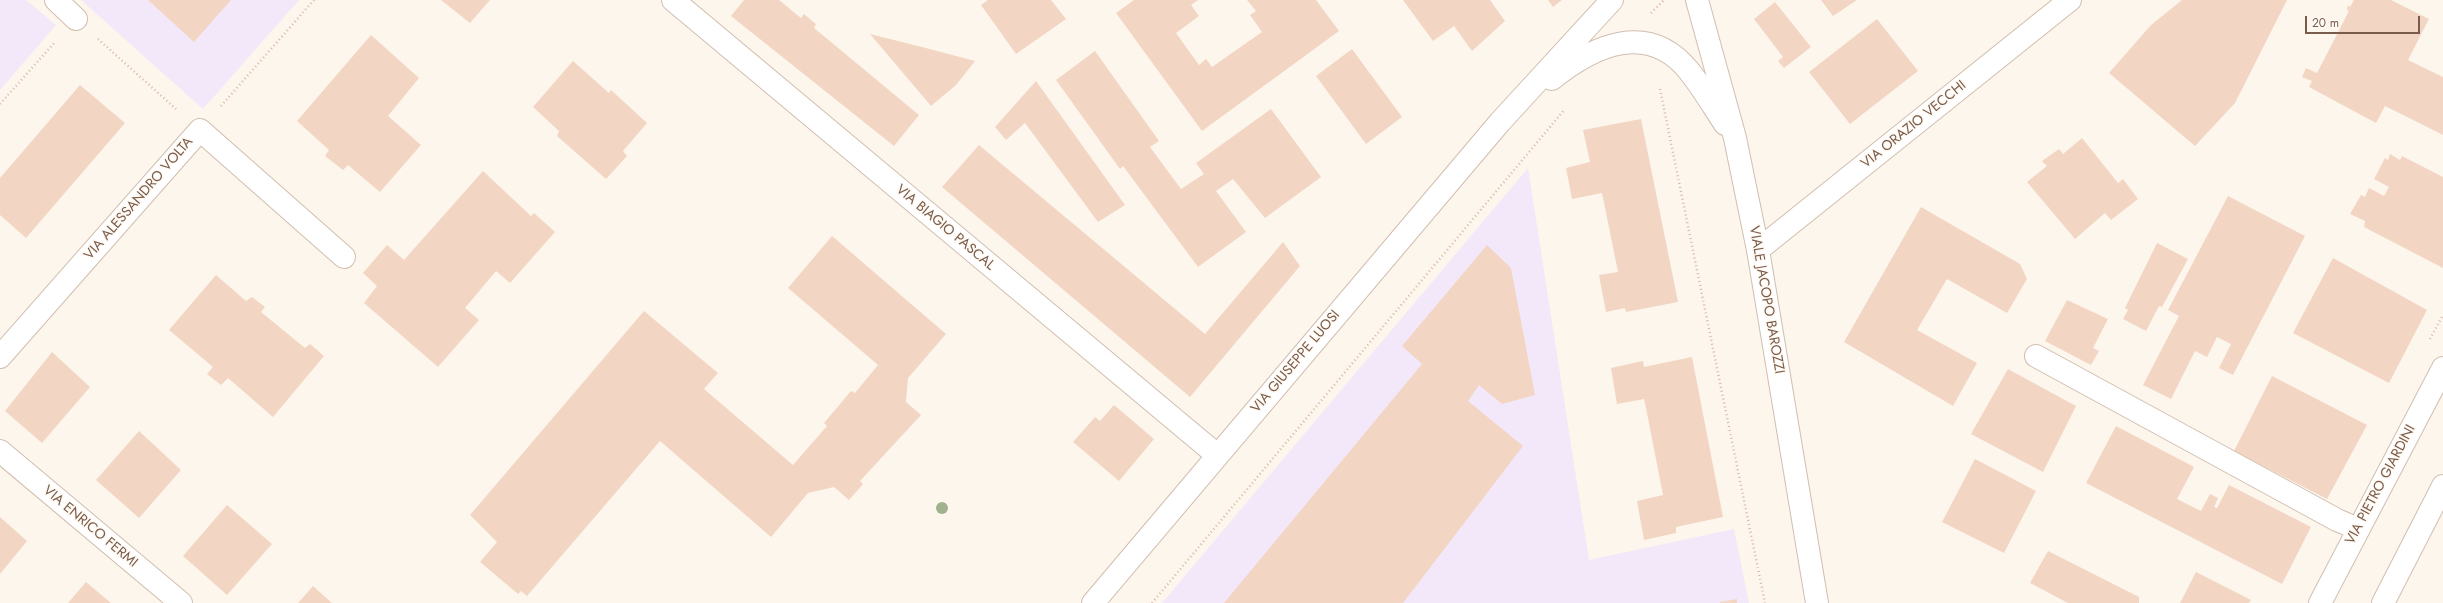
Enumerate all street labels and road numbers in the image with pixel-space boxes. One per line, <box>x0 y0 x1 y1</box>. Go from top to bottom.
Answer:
street label: VIA ORAZIO VECCHI <box>1858 78 1970 172</box>
street label: VIA ALESSANDRO VOLTA <box>81 134 197 264</box>
street label: VIA BIAGIO PASCAL <box>892 182 998 274</box>
street label: VIALE JACOPO BAROZZI <box>1745 225 1787 375</box>
street label: VIA GIUSEPPE LUOSI <box>1248 307 1344 417</box>
street label: VIA PIETRO GIARDINI <box>2342 422 2420 548</box>
street label: VIA ENRICO FERMI <box>39 483 141 571</box>

